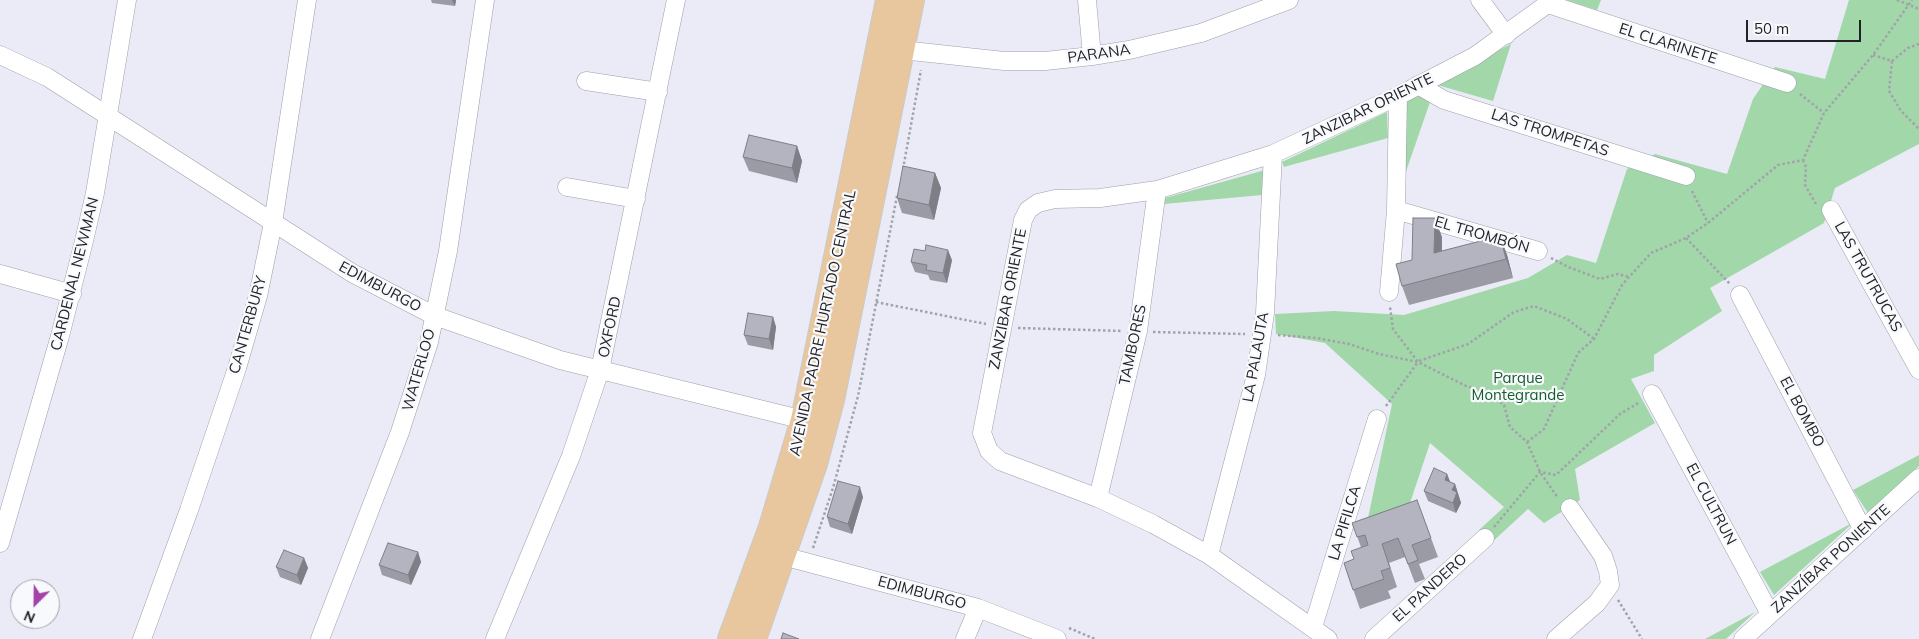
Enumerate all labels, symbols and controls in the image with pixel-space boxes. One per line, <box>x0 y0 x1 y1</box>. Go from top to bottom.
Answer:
scale bar <box>1749 10 1864 42</box>
text: 50 m <box>1754 19 1789 38</box>
street label: EL CLARINETE <box>1617 20 1719 68</box>
street label: PARANA <box>1066 41 1132 67</box>
street label: ZANZIBAR ORIENTE <box>1300 70 1436 148</box>
street label: LAS TROMPETAS <box>1489 106 1611 160</box>
street label: AVENIDA PADRE HURTADO CENTRAL <box>786 188 860 458</box>
street label: CARDENAL NEWMAN <box>47 195 103 353</box>
street label: EL TROMBÓN <box>1433 213 1531 257</box>
street label: LAS TRUTRUCAS <box>1830 219 1906 335</box>
street label: ZANZIBAR ORIENTE <box>986 227 1030 371</box>
street label: EDIMBURGO <box>336 258 424 316</box>
street label: CANTERBURY <box>225 274 271 376</box>
street label: OXFORD <box>595 295 625 359</box>
street label: TAMBORES <box>1116 303 1150 387</box>
street label: LA PALAUTA <box>1239 311 1273 403</box>
street label: WATERLOO <box>399 327 439 413</box>
park label: Parque Montegrande <box>1472 369 1564 404</box>
street label: EL BOMBO <box>1776 374 1828 450</box>
street label: EL CULTRUN <box>1682 460 1740 548</box>
street label: LA PIFILCA <box>1325 483 1365 563</box>
street label: ZANZÍBAR PONIENTE <box>1768 501 1894 617</box>
street label: EL PANDERO <box>1389 550 1471 626</box>
street label: EDIMBURGO <box>876 573 968 613</box>
north arrow <box>10 579 60 629</box>
text: N <box>21 607 38 627</box>

